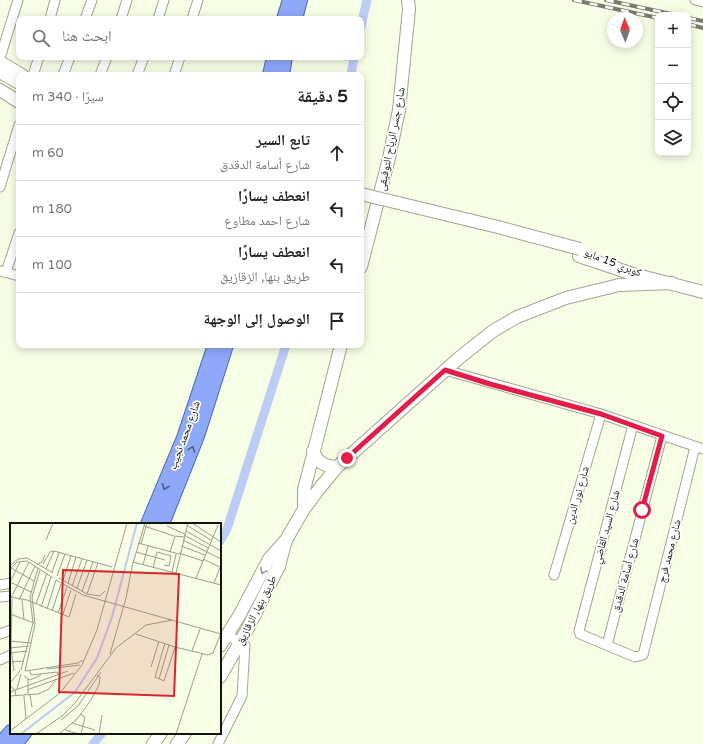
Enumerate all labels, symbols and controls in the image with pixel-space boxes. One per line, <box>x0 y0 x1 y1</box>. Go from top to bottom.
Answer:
north arrow <box>607 12 643 48</box>
map controls <box>655 12 691 156</box>
button: + <box>655 12 691 48</box>
search box <box>16 16 364 60</box>
icon: search <box>30 27 52 49</box>
text: ابحث هنا <box>62 27 112 45</box>
button: − <box>655 48 691 84</box>
button: locate <box>655 84 691 120</box>
text: 5 دقيقة <box>297 86 348 107</box>
street label: شارع جسر الرياح التوفيقى <box>375 86 408 192</box>
text: سيرًا · 340 m <box>32 89 104 105</box>
button: layers <box>655 120 691 156</box>
text: تابع السير <box>256 131 310 149</box>
icon: ahead <box>326 142 348 164</box>
text: 60 m <box>32 145 64 161</box>
text: شارع أسامة الدقدق <box>220 157 310 173</box>
text: انعطف يسارًا <box>238 187 310 205</box>
icon: left <box>326 198 348 220</box>
text: 180 m <box>32 201 72 217</box>
text: شارع احمد مطاوع <box>224 213 310 229</box>
text: انعطف يسارًا <box>238 243 310 261</box>
street label: كوبري 15 مايو <box>582 246 644 281</box>
icon: left <box>326 254 348 276</box>
text: 100 m <box>32 257 72 273</box>
text: طريق بنها, الزقازيق <box>220 269 310 285</box>
text: الوصول إلى الوجهة <box>204 310 310 328</box>
icon: arrive <box>326 310 348 332</box>
street label: شارع محمد نجيب <box>166 399 203 471</box>
one-way arrow <box>187 445 195 452</box>
route end <box>338 449 356 467</box>
street label: شارع نور الدين <box>563 465 592 525</box>
one-way arrow <box>161 484 169 491</box>
street label: شارع السيد القاضي <box>590 489 624 566</box>
route start <box>633 501 651 519</box>
street label: شارع محمد فرج <box>655 518 684 584</box>
inset map <box>10 523 221 734</box>
street label: شارع أسامة الدقدق <box>609 536 642 614</box>
one-way arrow <box>260 567 267 574</box>
street label: طريق بنها, الزقازيق <box>233 573 280 647</box>

